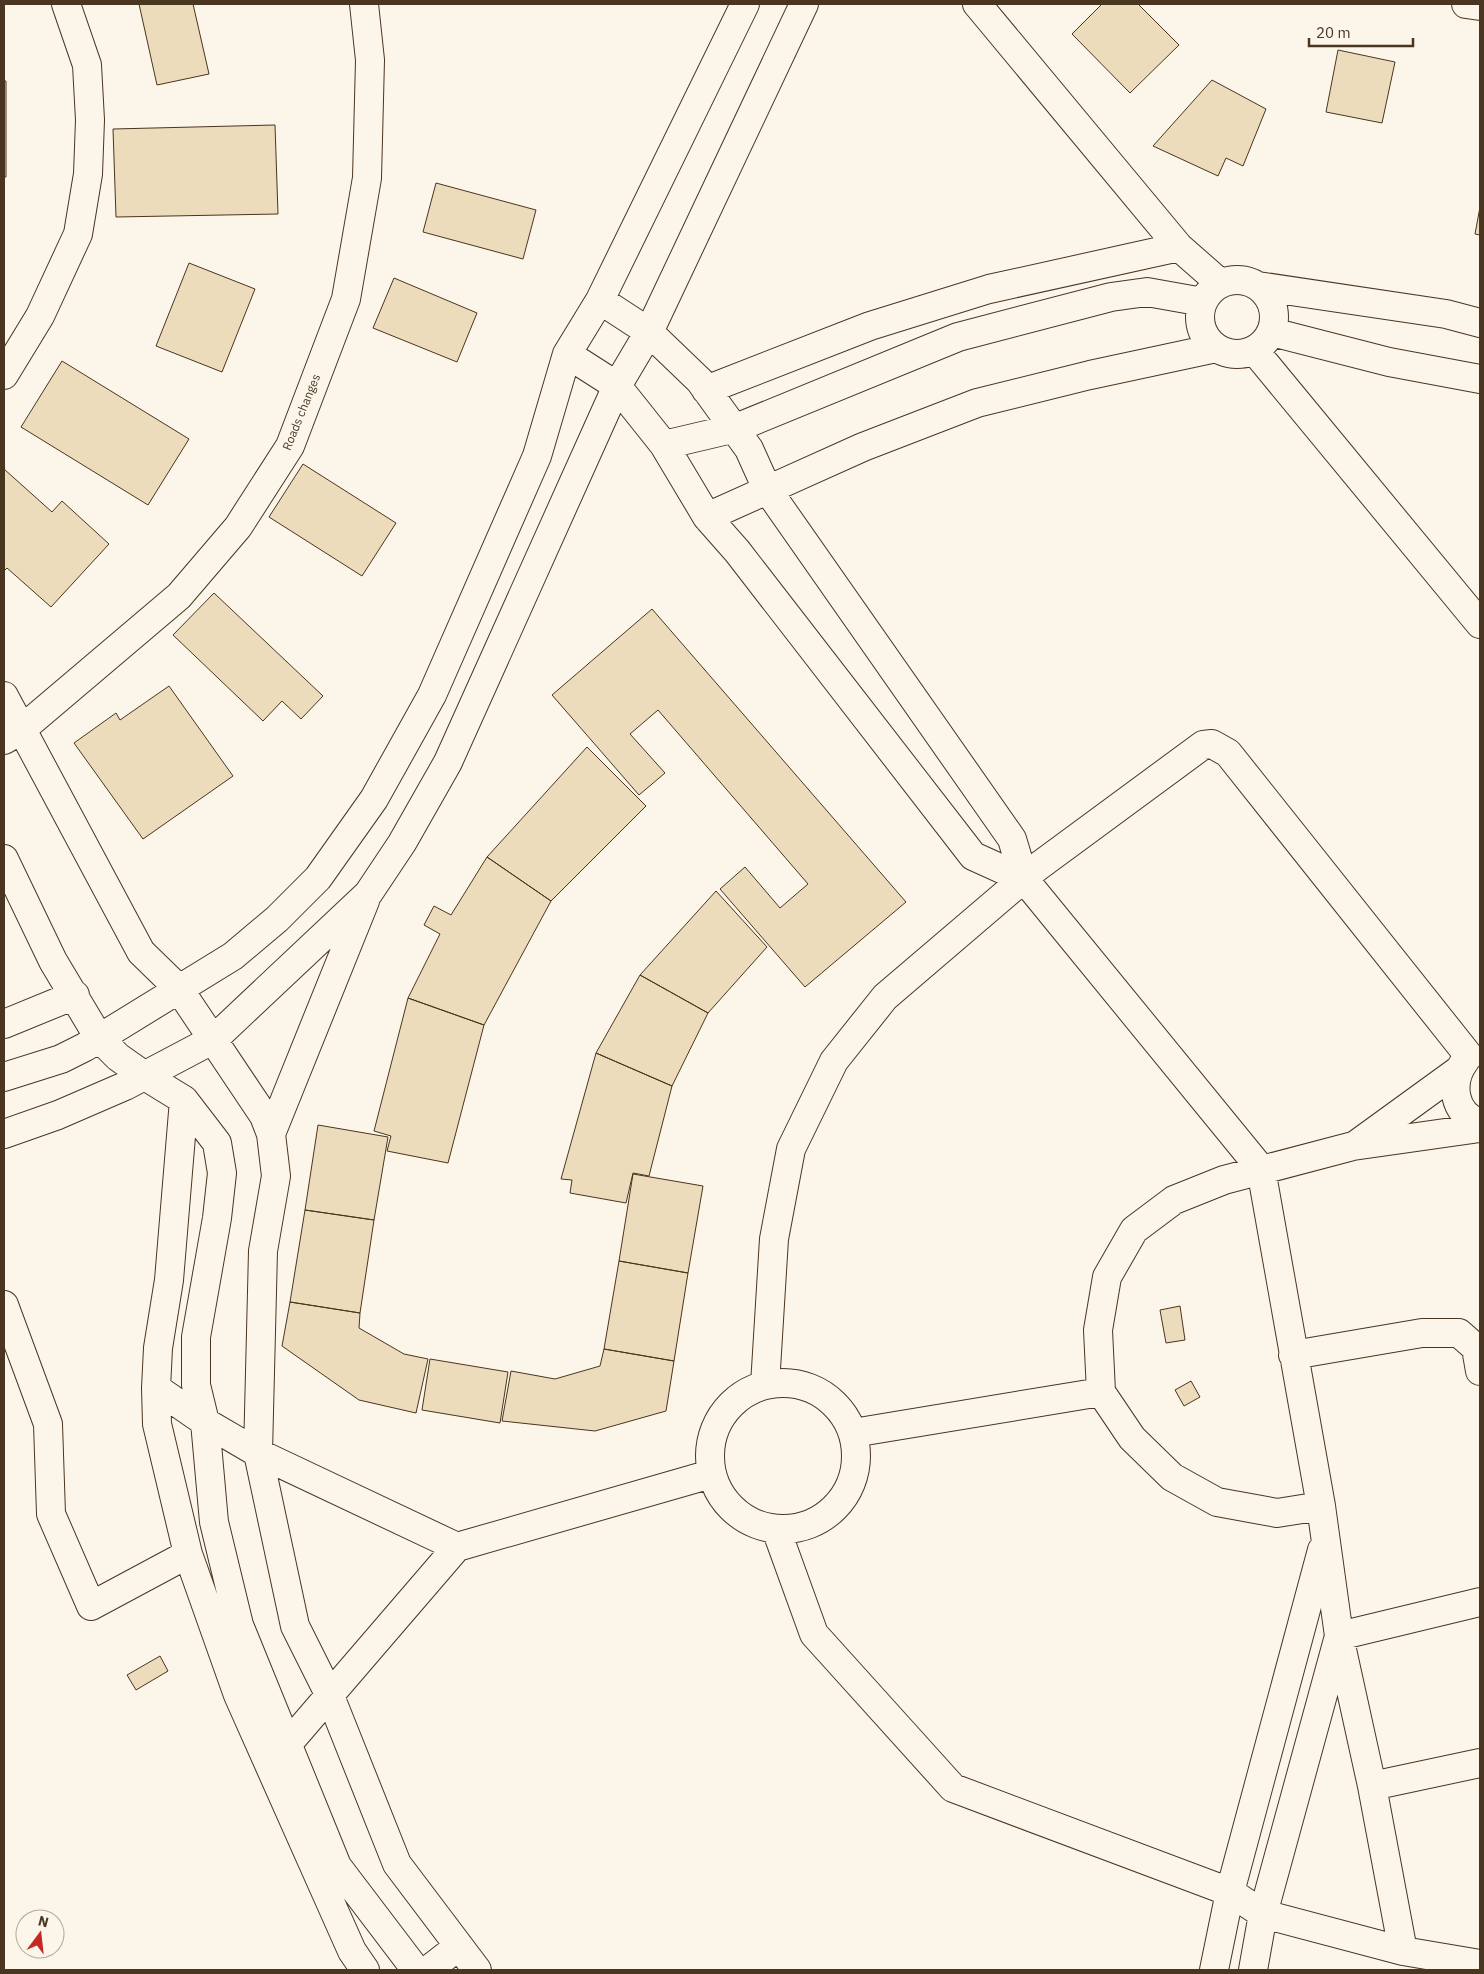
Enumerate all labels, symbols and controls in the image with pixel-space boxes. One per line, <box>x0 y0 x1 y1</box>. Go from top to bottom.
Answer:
scale bar <box>1309 15 1413 47</box>
text: 20 m <box>1316 23 1351 42</box>
street label: Roads changes <box>279 371 323 452</box>
north arrow <box>15 1909 65 1959</box>
text: N <box>36 1911 51 1931</box>

